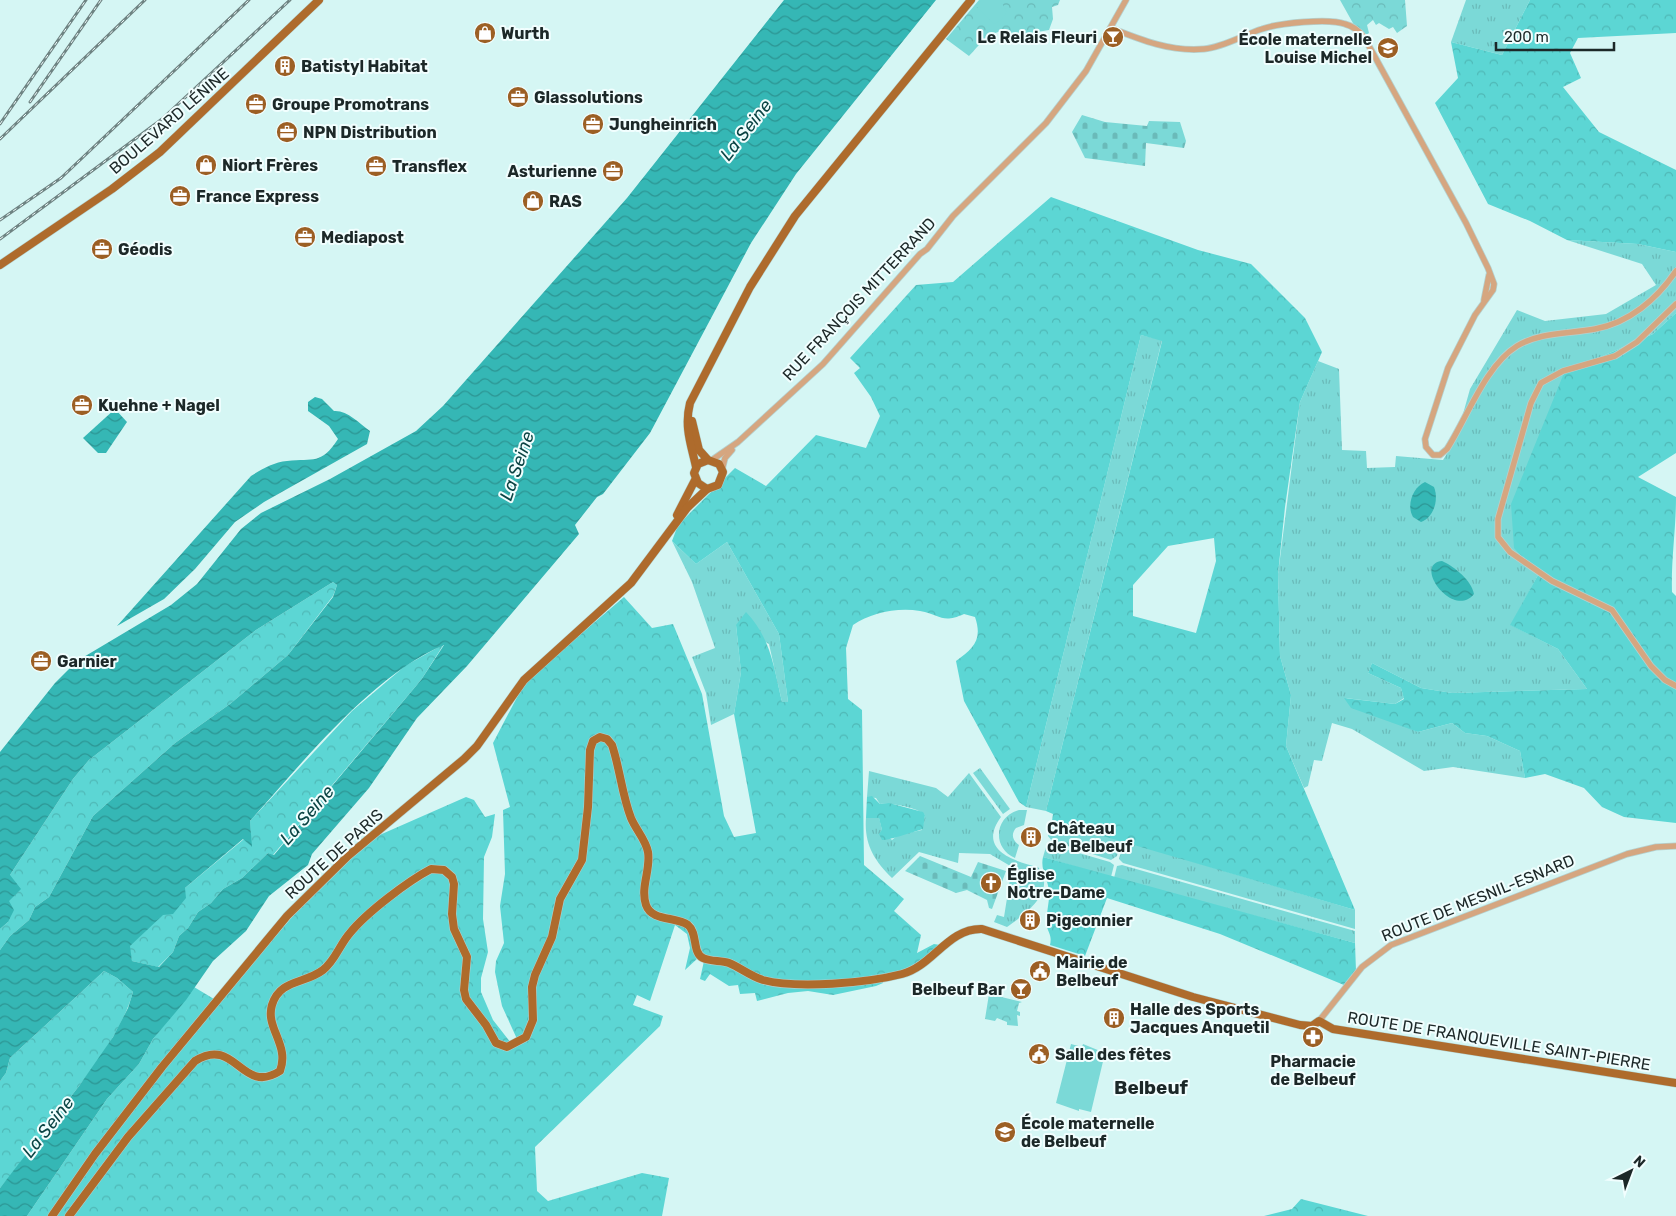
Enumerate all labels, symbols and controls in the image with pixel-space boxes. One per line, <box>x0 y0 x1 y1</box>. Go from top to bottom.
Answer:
scale bar <box>1496 20 1614 52</box>
shop icon: Wurth <box>473 21 497 45</box>
place label: Wurth <box>501 24 550 43</box>
bar icon: Le Relais Fleuri <box>1101 25 1125 49</box>
place label: Le Relais Fleuri <box>977 28 1097 47</box>
text: 200 m <box>1504 28 1549 46</box>
place label: École maternelle Louise Michel <box>1238 29 1372 67</box>
school or university icon: École maternelle Louise Michel <box>1376 36 1400 60</box>
building icon: Batistyl Habitat <box>273 54 297 78</box>
place label: Batistyl Habitat <box>301 57 428 76</box>
street label: BOULEVARD LÉNINE <box>105 64 233 178</box>
office icon: Glassolutions <box>506 85 530 109</box>
place label: Glassolutions <box>534 88 643 107</box>
office icon: Groupe Promotrans <box>244 92 268 116</box>
place label: Groupe Promotrans <box>272 95 429 114</box>
water label: La Seine <box>715 95 777 165</box>
office icon: Jungheinrich <box>581 112 605 136</box>
place label: Jungheinrich <box>609 115 717 134</box>
office icon: NPN Distribution <box>275 120 299 144</box>
place label: NPN Distribution <box>303 123 437 142</box>
shop icon: Niort Frères <box>194 153 218 177</box>
office icon: Transflex <box>364 154 388 178</box>
place label: Niort Frères <box>222 156 318 175</box>
place label: Transflex <box>392 157 467 176</box>
office icon: Asturienne <box>601 159 625 183</box>
place label: Asturienne <box>508 162 597 181</box>
office icon: France Express <box>168 184 192 208</box>
place label: France Express <box>196 187 319 206</box>
shop icon: RAS <box>521 189 545 213</box>
place label: RAS <box>549 192 582 211</box>
street label: RUE FRANÇOIS MITTERRAND <box>778 214 940 384</box>
office icon: Mediapost <box>293 225 317 249</box>
place label: Mediapost <box>321 228 405 247</box>
office icon: Géodis <box>90 237 114 261</box>
place label: Géodis <box>118 240 172 259</box>
office icon: Kuehne + Nagel <box>70 393 94 417</box>
place label: Kuehne + Nagel <box>98 396 220 415</box>
water label: La Seine <box>495 429 539 503</box>
office icon: Garnier <box>29 649 53 673</box>
place label: Garnier <box>57 652 118 671</box>
water label: La Seine <box>275 781 339 849</box>
street label: ROUTE DE PARIS <box>281 805 387 903</box>
place label: Château de Belbeuf <box>1047 819 1133 856</box>
building icon: Château de Belbeuf <box>1019 825 1043 849</box>
street label: ROUTE DE MESNIL-ESNARD <box>1379 851 1577 945</box>
place label: Église Notre-Dame <box>1007 864 1105 902</box>
church icon: Église Notre-Dame <box>979 871 1003 895</box>
building icon: Pigeonnier <box>1018 908 1042 932</box>
place label: Pigeonnier <box>1046 911 1133 930</box>
place label: Mairie de Belbeuf <box>1056 953 1128 990</box>
public building icon: Mairie de Belbeuf <box>1028 959 1052 983</box>
bar icon: Belbeuf Bar <box>1009 977 1033 1001</box>
place label: Belbeuf Bar <box>912 980 1006 999</box>
place label: Halle des Sports Jacques Anquetil <box>1130 1000 1270 1037</box>
building icon: Halle des Sports Jacques Anquetil <box>1102 1006 1126 1030</box>
street label: ROUTE DE FRANQUEVILLE SAINT-PIERRE <box>1346 1008 1652 1074</box>
pharmacy icon: Pharmacie de Belbeuf <box>1301 1025 1325 1049</box>
public building icon: Salle des fêtes <box>1027 1042 1051 1066</box>
place label: Salle des fêtes <box>1055 1045 1171 1064</box>
place label: Pharmacie de Belbeuf <box>1270 1052 1357 1089</box>
district label: Belbeuf <box>1114 1076 1189 1099</box>
water label: La Seine <box>17 1092 79 1162</box>
place label: École maternelle de Belbeuf <box>1021 1113 1155 1151</box>
school or university icon: École maternelle de Belbeuf <box>993 1120 1017 1144</box>
north arrow <box>1606 1146 1656 1196</box>
text: N <box>1630 1152 1649 1171</box>

